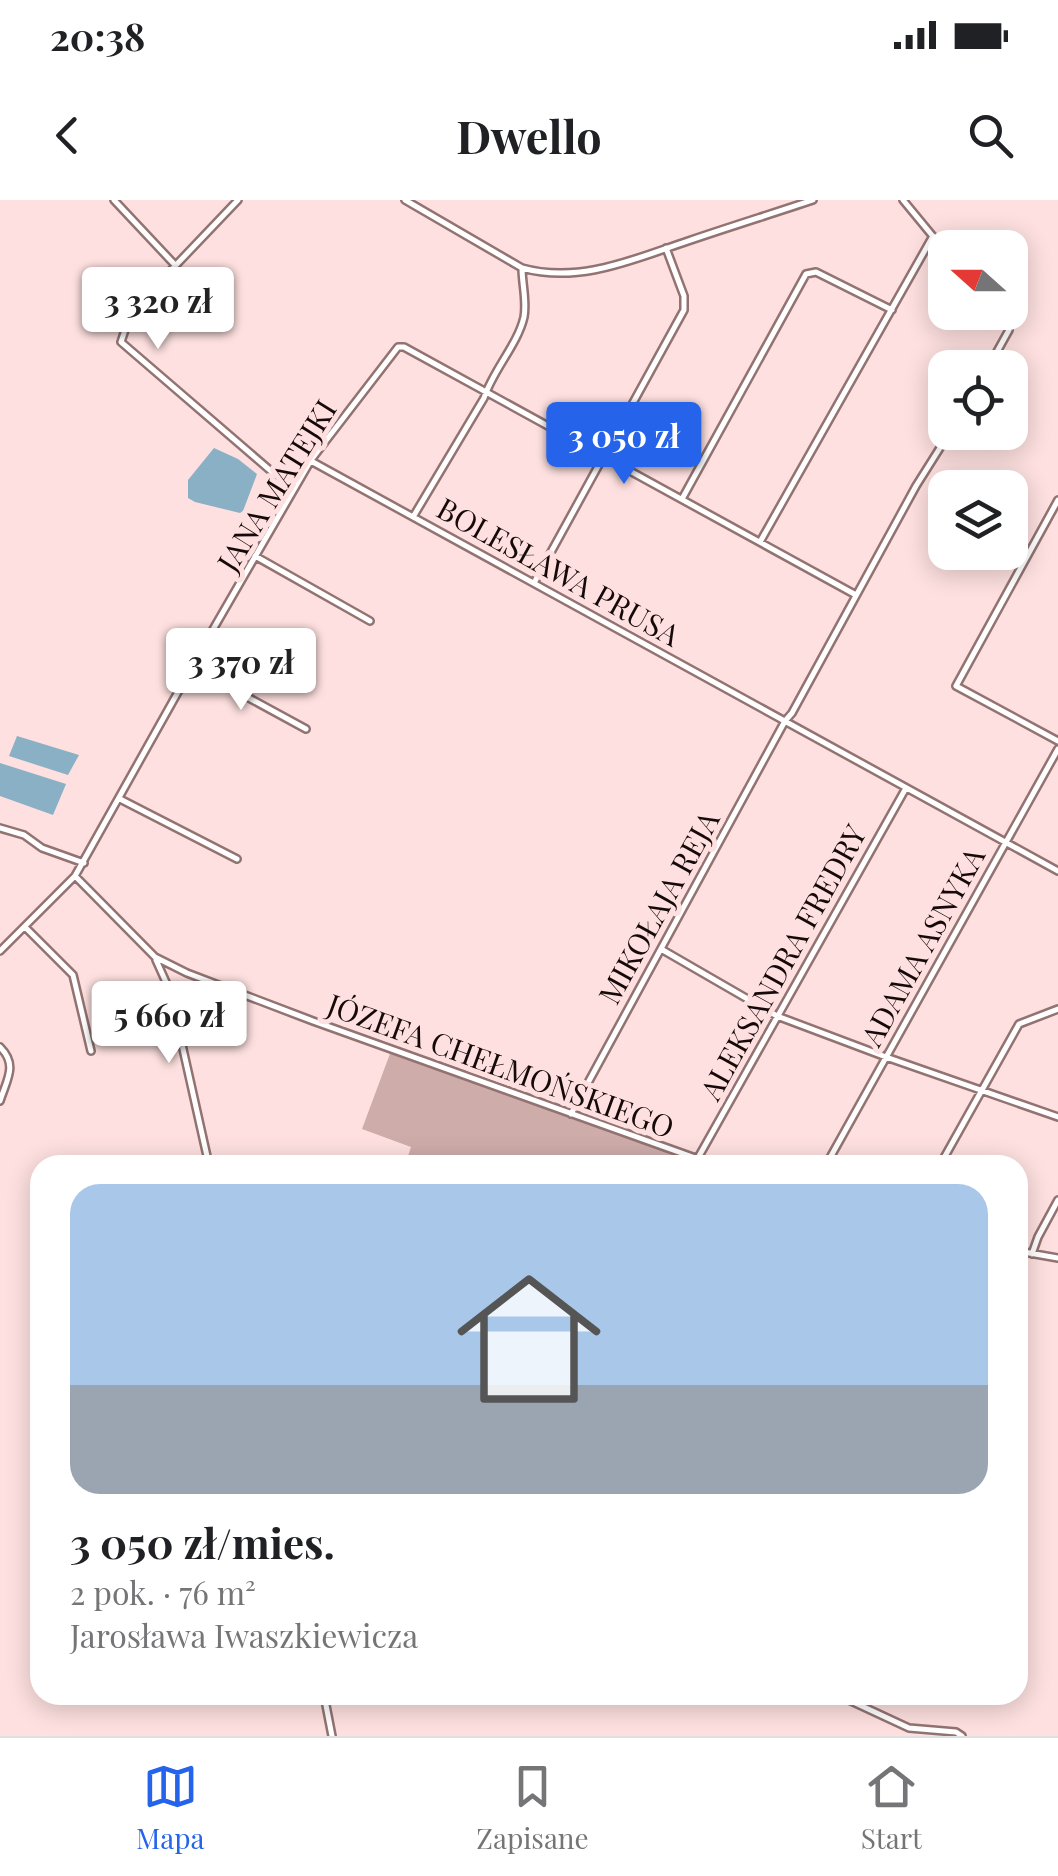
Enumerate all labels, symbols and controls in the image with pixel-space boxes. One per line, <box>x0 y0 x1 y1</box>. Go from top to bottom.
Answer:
text: 20:38 <box>50 10 145 61</box>
text: Dwello <box>456 105 602 165</box>
icon: back <box>40 108 95 163</box>
icon: search <box>963 108 1018 163</box>
north arrow <box>928 230 1028 330</box>
map controls <box>928 230 1028 570</box>
pin: 3 320 zł <box>55 267 261 352</box>
text: 3 320 zł <box>104 278 212 321</box>
button: locate <box>928 350 1028 450</box>
street label: JANA MATEJKI <box>207 392 345 579</box>
pin: 3 050 zł <box>521 402 727 487</box>
text: 3 050 zł <box>568 413 680 456</box>
button: layers <box>928 470 1028 570</box>
street label: BOLESŁAWA PRUSA <box>430 488 689 655</box>
pin: 3 370 zł <box>138 628 344 713</box>
text: 3 370 zł <box>188 639 294 682</box>
street label: MIKOŁAJA REJA <box>588 802 728 1011</box>
street label: ALEKSANDRA FREDRY <box>689 817 874 1108</box>
street label: ADAMA ASNYKA <box>850 838 994 1054</box>
pin: 5 660 zł <box>66 981 272 1066</box>
street label: JÓZEFA CHEŁMOŃSKIEGO <box>321 983 680 1146</box>
text: 5 660 zł <box>114 992 224 1035</box>
icon: home <box>439 1249 619 1429</box>
text: 3 050 zł/mies. <box>70 1514 335 1570</box>
text: 2 pok. · 76 m² <box>70 1570 256 1613</box>
text: Jarosława Iwaszkiewicza <box>70 1613 418 1656</box>
tab: Mapa <box>136 1759 204 1856</box>
tab: Zapisane <box>476 1759 589 1856</box>
tab: Start <box>861 1759 922 1856</box>

